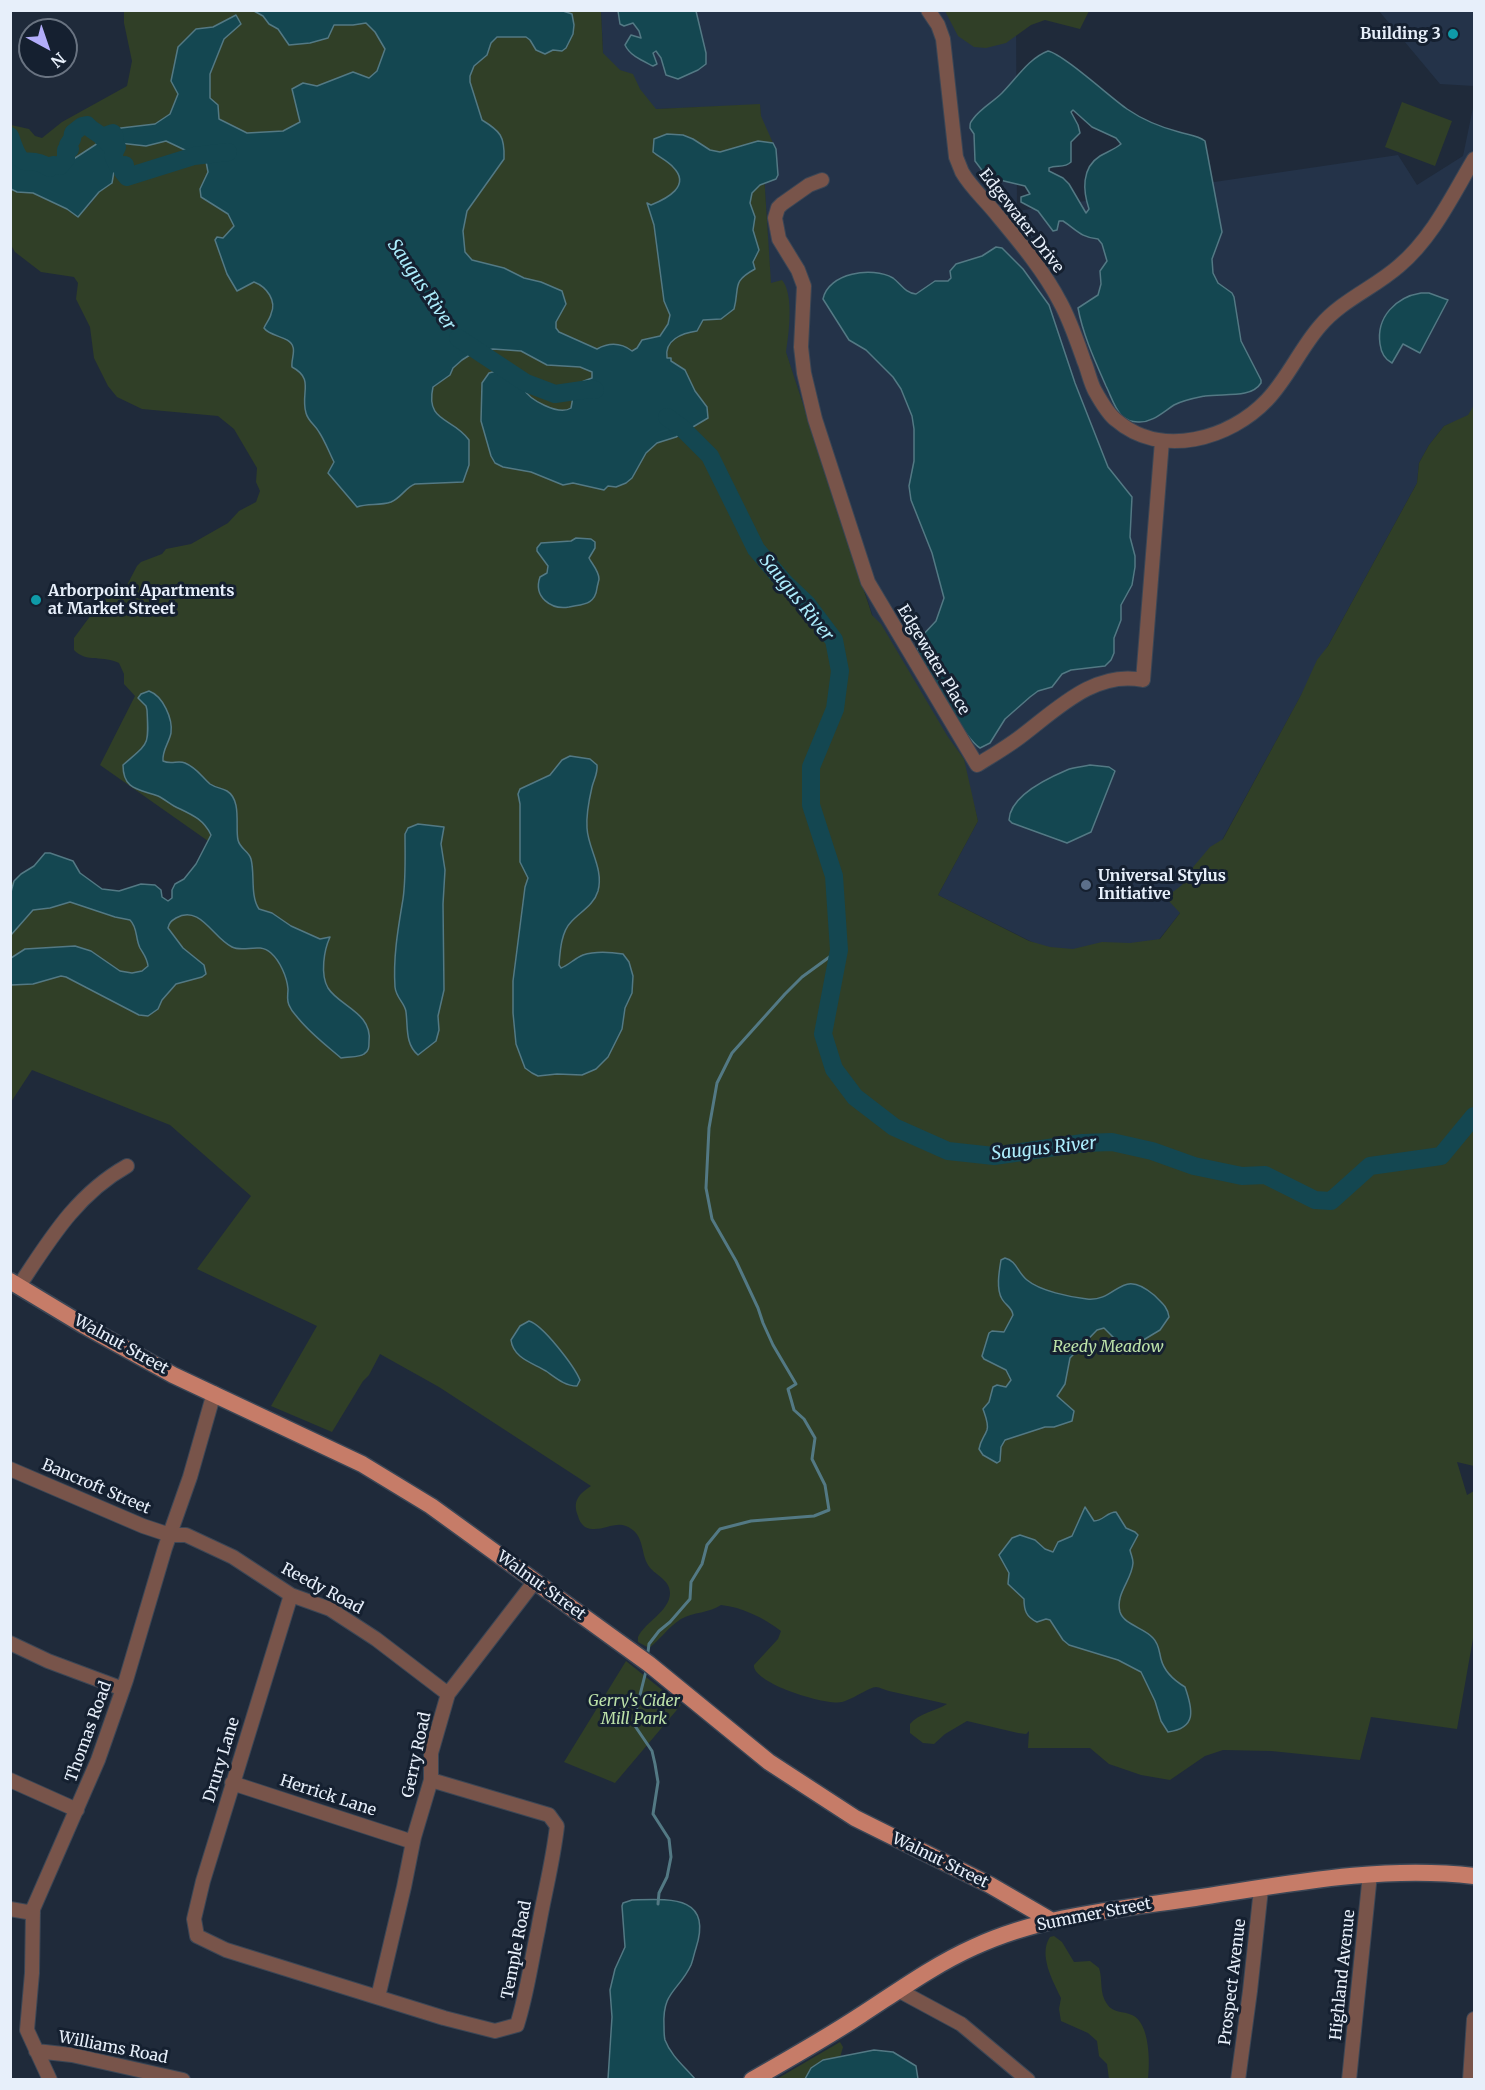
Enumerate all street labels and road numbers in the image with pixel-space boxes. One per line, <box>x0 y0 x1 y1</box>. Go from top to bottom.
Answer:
street label: Edgewater Drive <box>974 165 1068 277</box>
street label: Edgewater Place <box>893 601 973 719</box>
street label: Walnut Street <box>70 1311 172 1379</box>
street label: Bancroft Street <box>39 1455 153 1519</box>
street label: Walnut Street <box>493 1547 589 1625</box>
street label: Reedy Road <box>278 1559 366 1619</box>
street label: Thomas Road <box>62 1679 116 1785</box>
street label: Gerry Road <box>399 1710 435 1800</box>
street label: Drury Lane <box>200 1715 244 1805</box>
street label: Herrick Lane <box>277 1771 379 1821</box>
street label: Walnut Street <box>889 1829 991 1893</box>
street label: Summer Street <box>1035 1895 1153 1935</box>
street label: Temple Road <box>498 1899 536 2001</box>
street label: Highland Avenue <box>1327 1909 1359 2041</box>
street label: Prospect Avenue <box>1216 1918 1250 2046</box>
street label: Williams Road <box>57 2028 169 2068</box>

